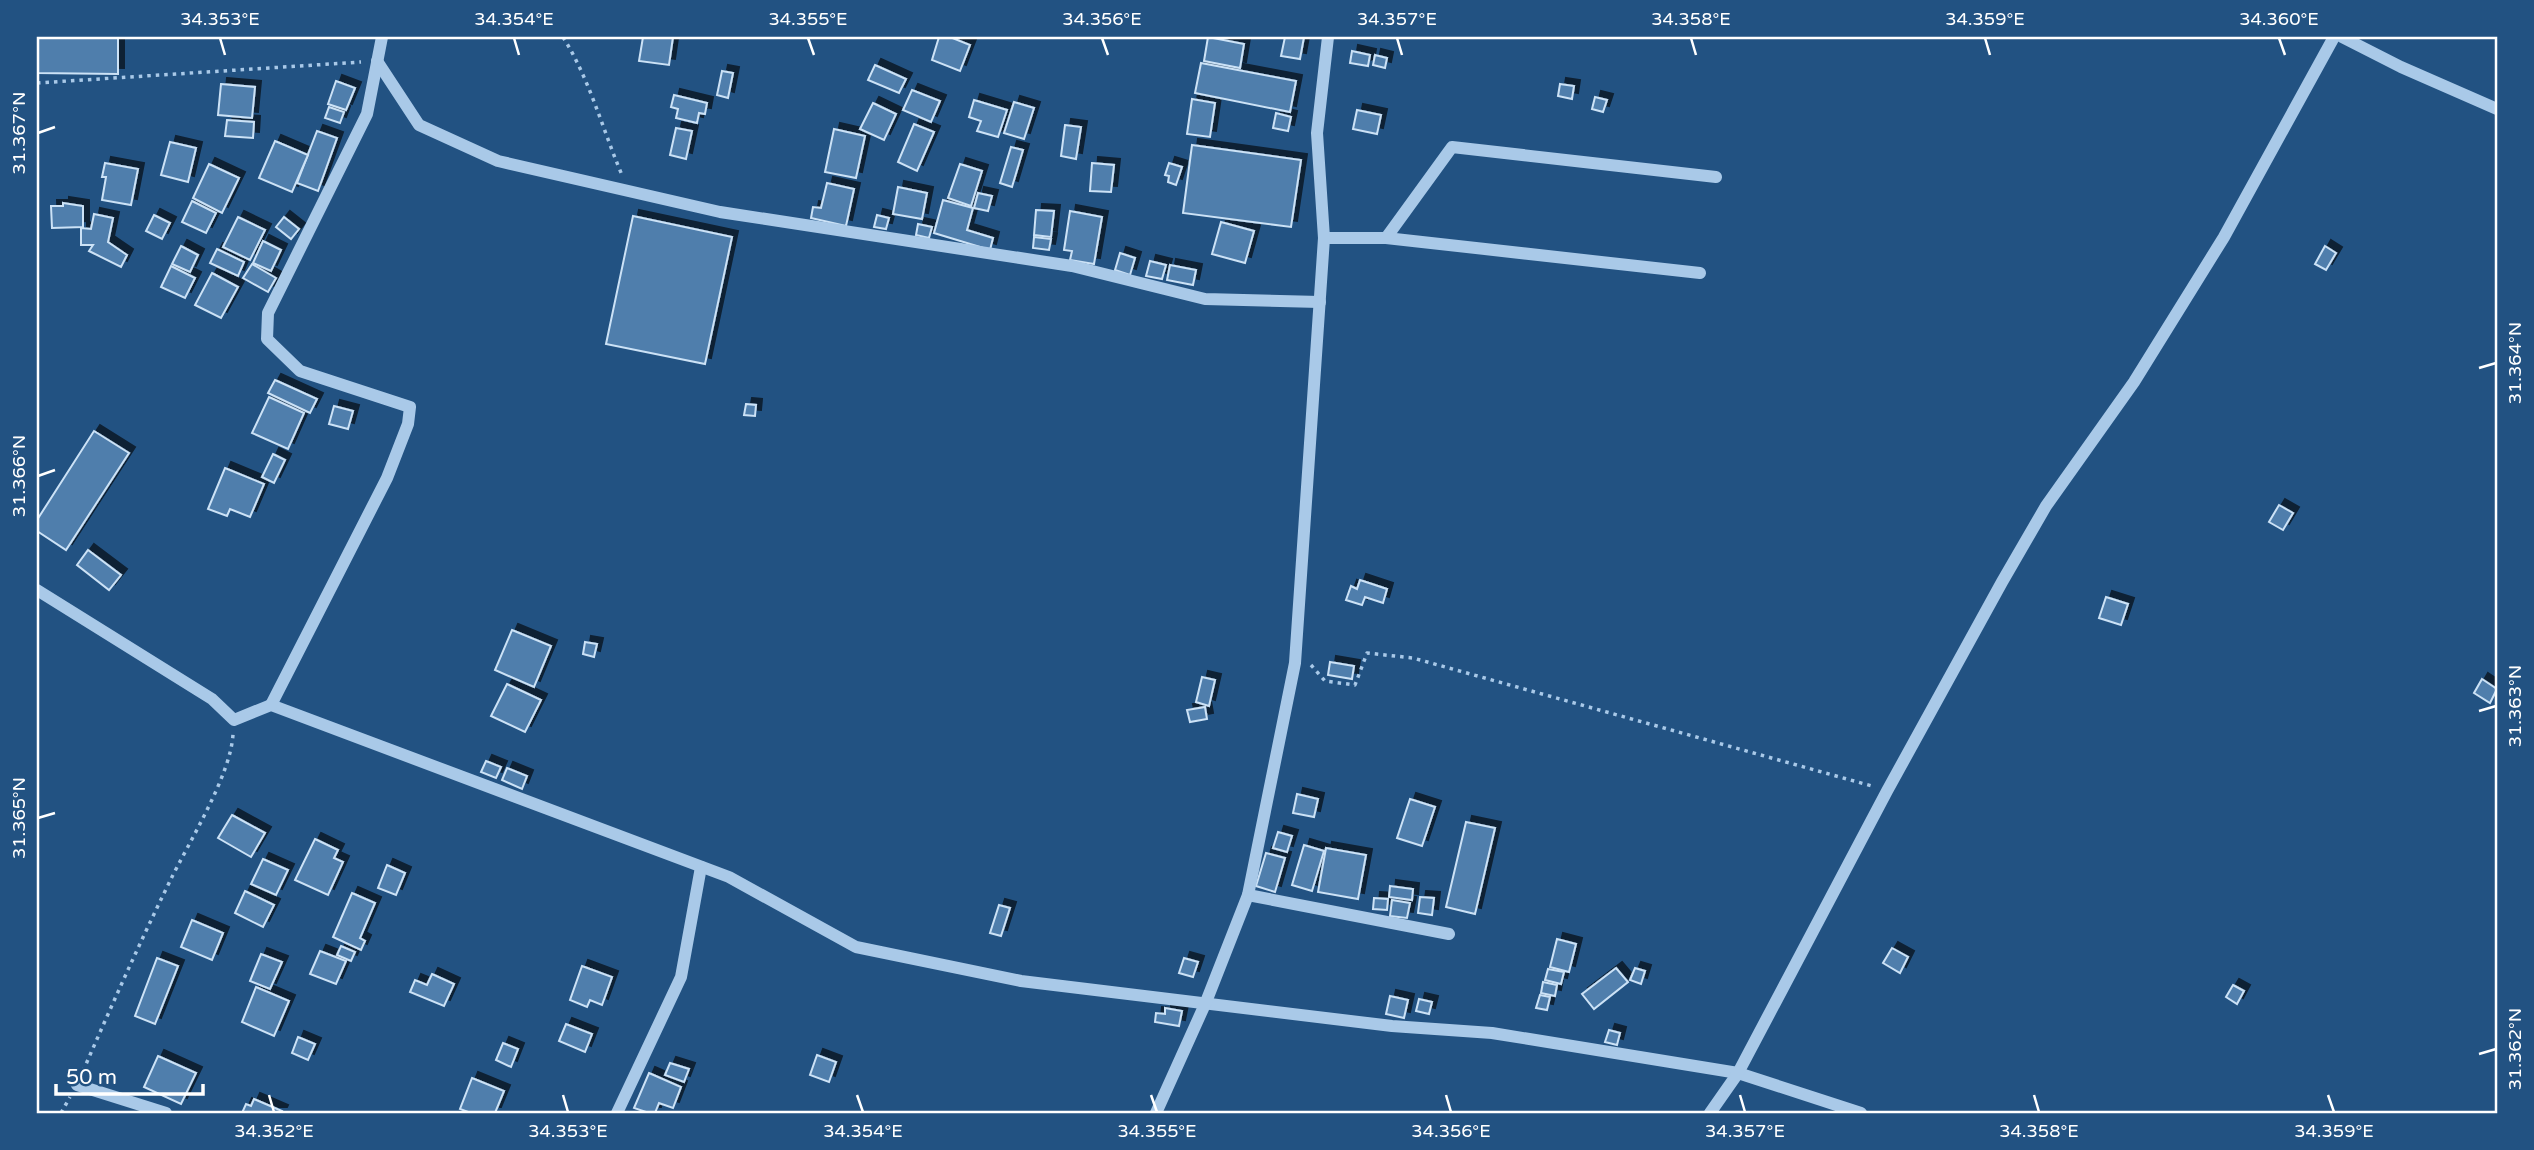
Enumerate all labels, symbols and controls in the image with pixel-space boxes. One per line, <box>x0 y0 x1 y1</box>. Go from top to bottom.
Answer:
text: 34.353°E <box>180 8 260 30</box>
text: 34.354°E <box>474 8 554 30</box>
text: 34.355°E <box>768 8 848 30</box>
text: 34.356°E <box>1062 8 1142 30</box>
text: 34.357°E <box>1357 8 1437 30</box>
text: 34.358°E <box>1651 8 1731 30</box>
text: 34.359°E <box>1945 8 2025 30</box>
text: 34.360°E <box>2239 8 2319 30</box>
text: 31.367°N <box>8 92 30 174</box>
text: 31.364°N <box>2504 322 2526 404</box>
text: 31.366°N <box>8 435 30 517</box>
text: 31.363°N <box>2504 665 2526 747</box>
text: 31.365°N <box>8 777 30 859</box>
text: 31.362°N <box>2504 1008 2526 1090</box>
scale bar <box>56 1052 203 1096</box>
text: 50 m <box>66 1065 117 1090</box>
text: 34.352°E <box>234 1120 314 1142</box>
text: 34.353°E <box>528 1120 608 1142</box>
text: 34.354°E <box>823 1120 903 1142</box>
text: 34.355°E <box>1117 1120 1197 1142</box>
text: 34.356°E <box>1411 1120 1491 1142</box>
text: 34.357°E <box>1705 1120 1785 1142</box>
text: 34.358°E <box>1999 1120 2079 1142</box>
text: 34.359°E <box>2294 1120 2374 1142</box>

